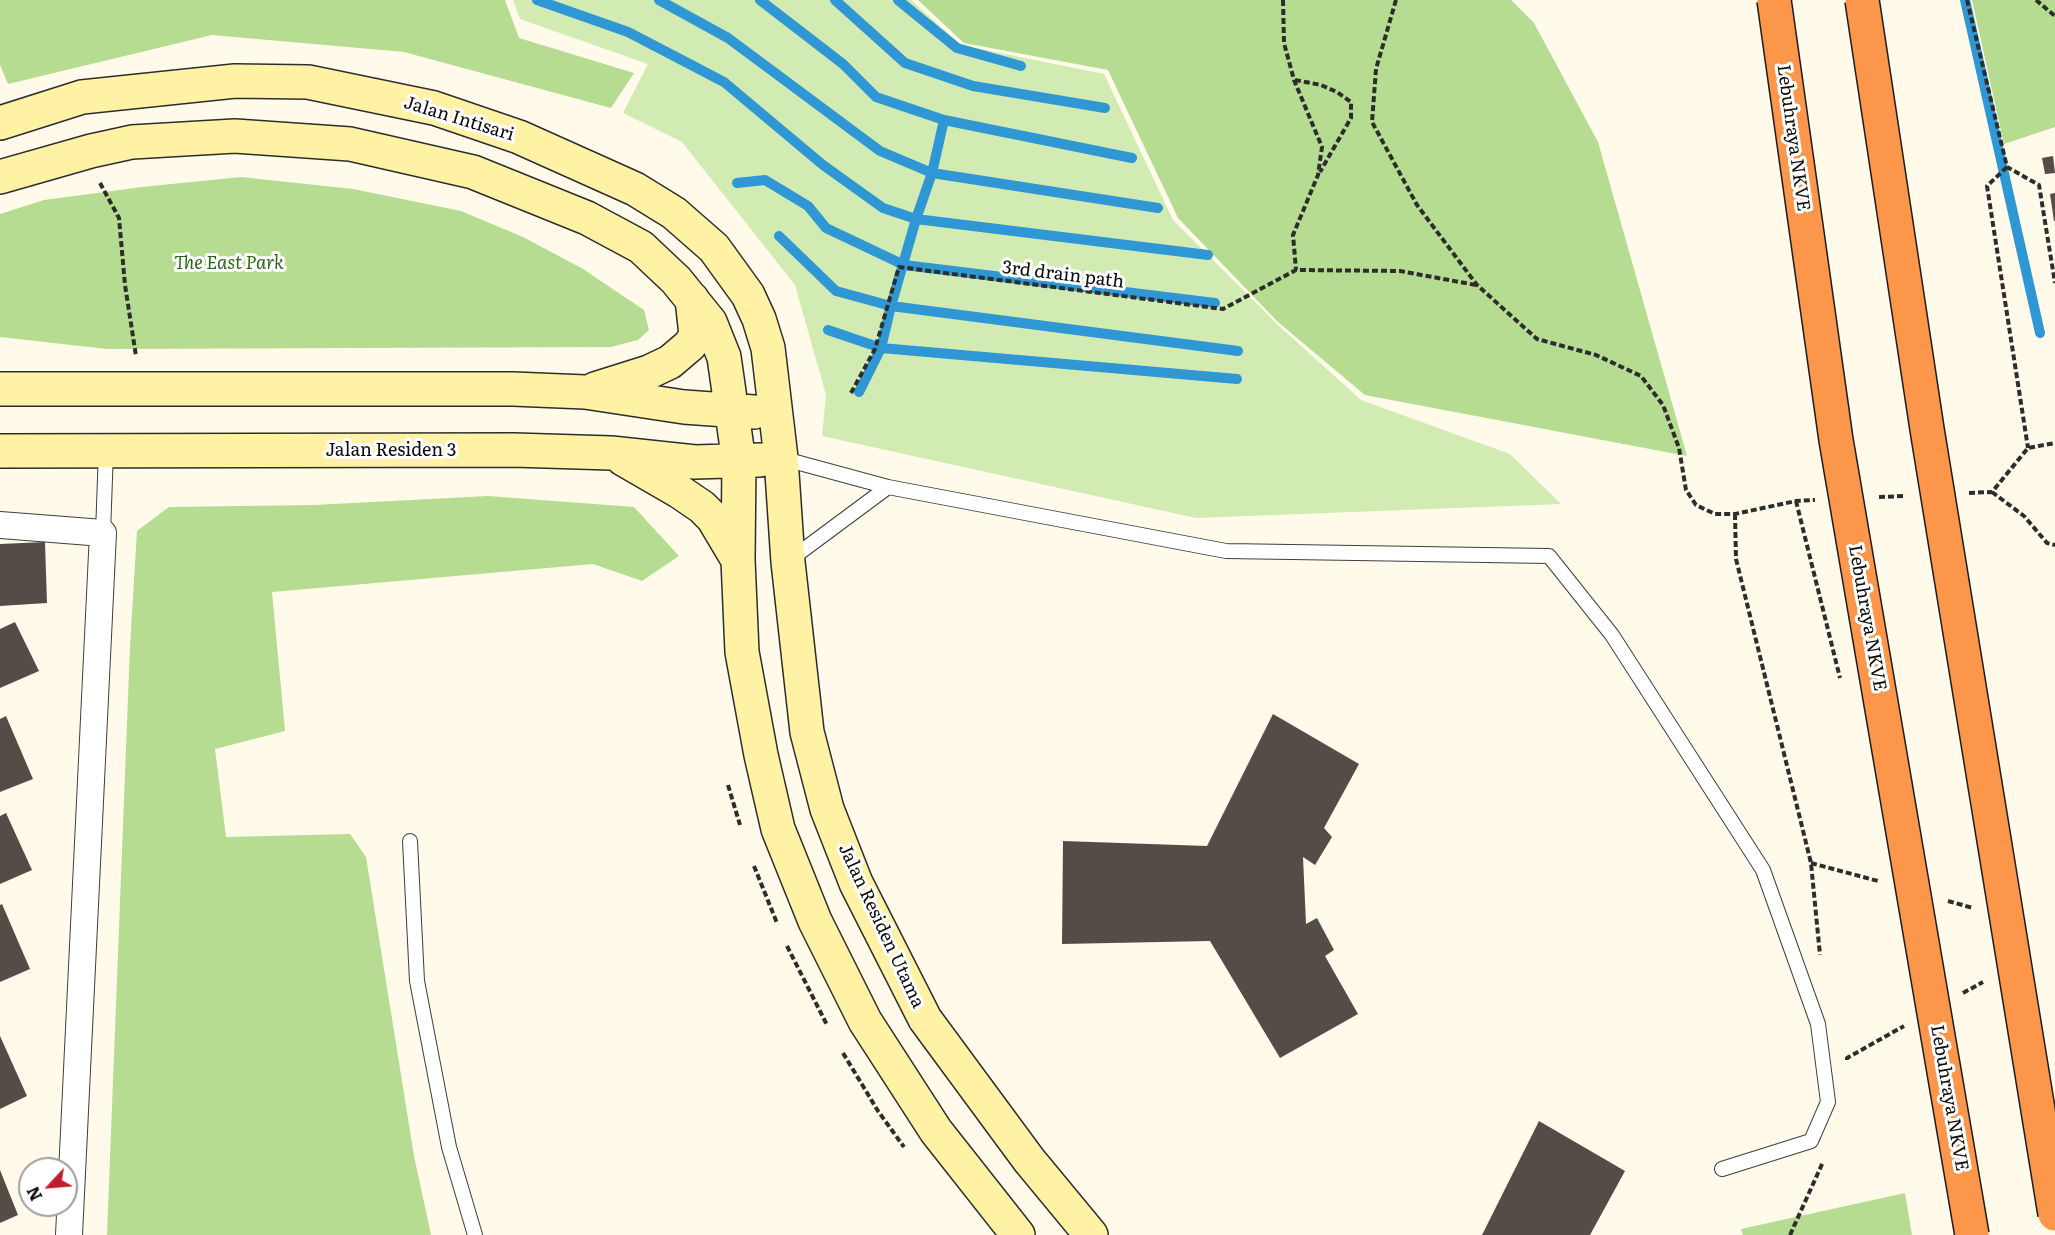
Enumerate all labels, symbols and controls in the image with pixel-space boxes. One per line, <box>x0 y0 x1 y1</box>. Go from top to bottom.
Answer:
street label: Lebuhraya NKVE <box>1772 63 1814 213</box>
street label: Jalan Intisari <box>401 92 517 146</box>
park label: The East Park <box>174 253 284 275</box>
street label: 3rd drain path <box>1001 257 1125 293</box>
street label: Jalan Residen 3 <box>325 440 457 462</box>
street label: Lebuhraya NKVE <box>1844 543 1890 693</box>
street label: Jalan Residen Utama <box>833 840 929 1012</box>
street label: Lebuhraya NKVE <box>1926 1023 1972 1173</box>
north arrow <box>18 1157 78 1217</box>
text: N <box>20 1183 47 1205</box>

